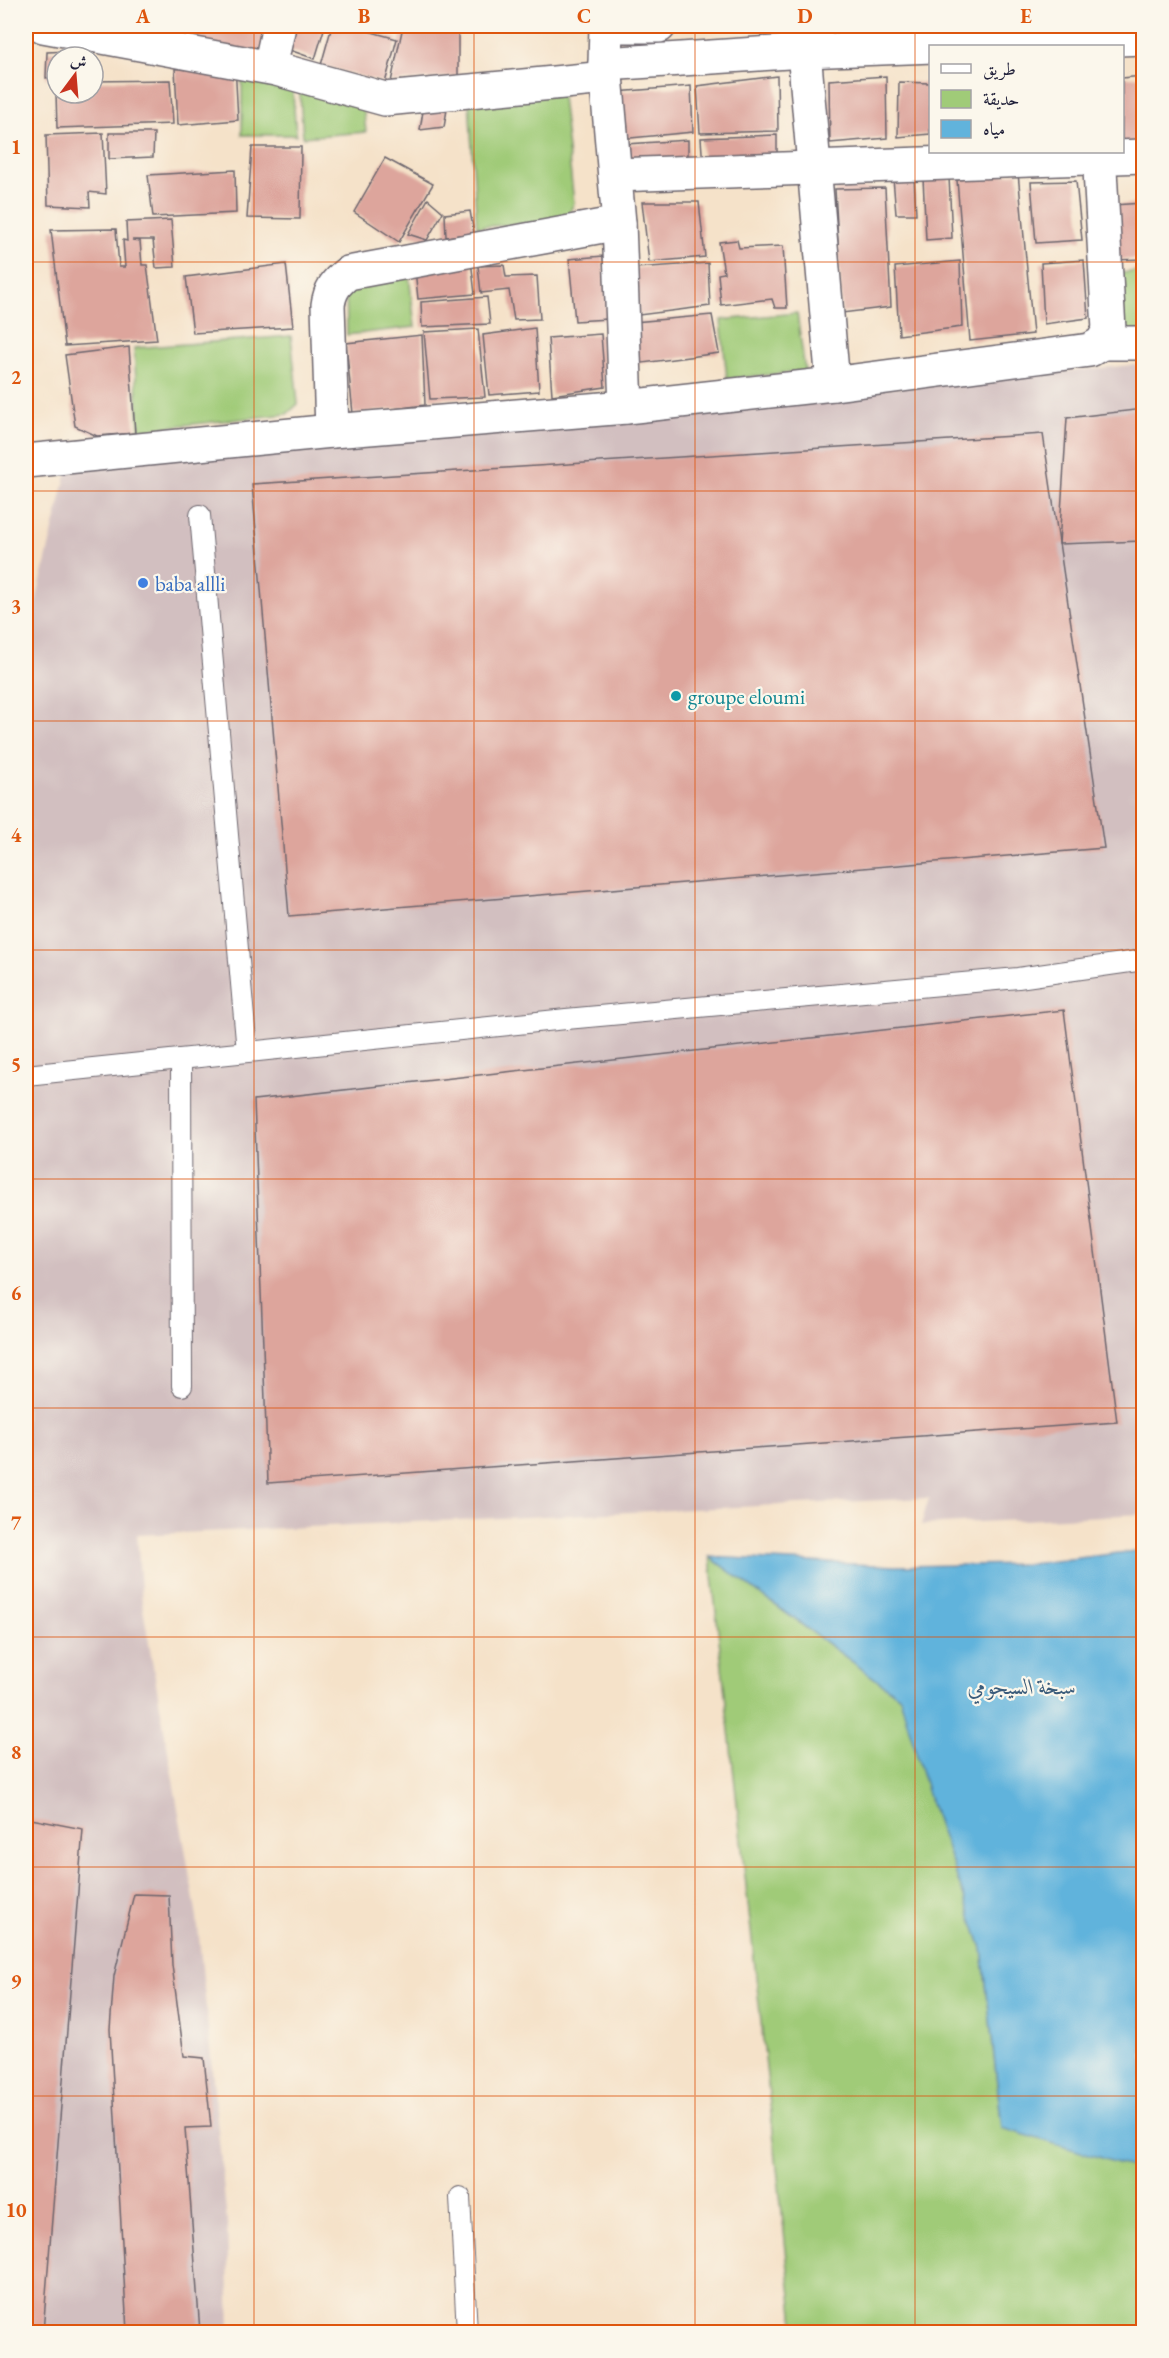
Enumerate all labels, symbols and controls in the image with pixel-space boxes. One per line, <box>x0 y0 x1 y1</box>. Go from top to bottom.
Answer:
text: A <box>135 3 151 29</box>
text: B <box>358 3 370 29</box>
text: C <box>577 3 591 29</box>
text: D <box>797 3 813 29</box>
text: E <box>1020 3 1032 29</box>
north arrow <box>45 45 105 105</box>
legend <box>929 45 1124 153</box>
text: ش <box>68 49 90 73</box>
text: طريق <box>983 57 1016 81</box>
text: حديقة <box>983 87 1019 110</box>
text: مياه <box>983 117 1005 140</box>
text: 1 <box>11 134 21 160</box>
text: 2 <box>11 364 22 390</box>
place label: baba allli <box>155 570 225 597</box>
marker: baba allli <box>136 576 150 590</box>
text: 3 <box>11 593 21 619</box>
place label: groupe eloumi <box>688 683 805 710</box>
marker: groupe eloumi <box>669 689 683 703</box>
text: 4 <box>11 822 22 848</box>
text: 5 <box>11 1051 21 1077</box>
text: 6 <box>11 1280 22 1306</box>
text: 7 <box>11 1510 22 1536</box>
water label: سبخة السيجومي <box>968 1672 1076 1705</box>
text: 8 <box>11 1739 21 1765</box>
text: 9 <box>11 1968 22 1994</box>
text: 10 <box>5 2197 27 2223</box>

